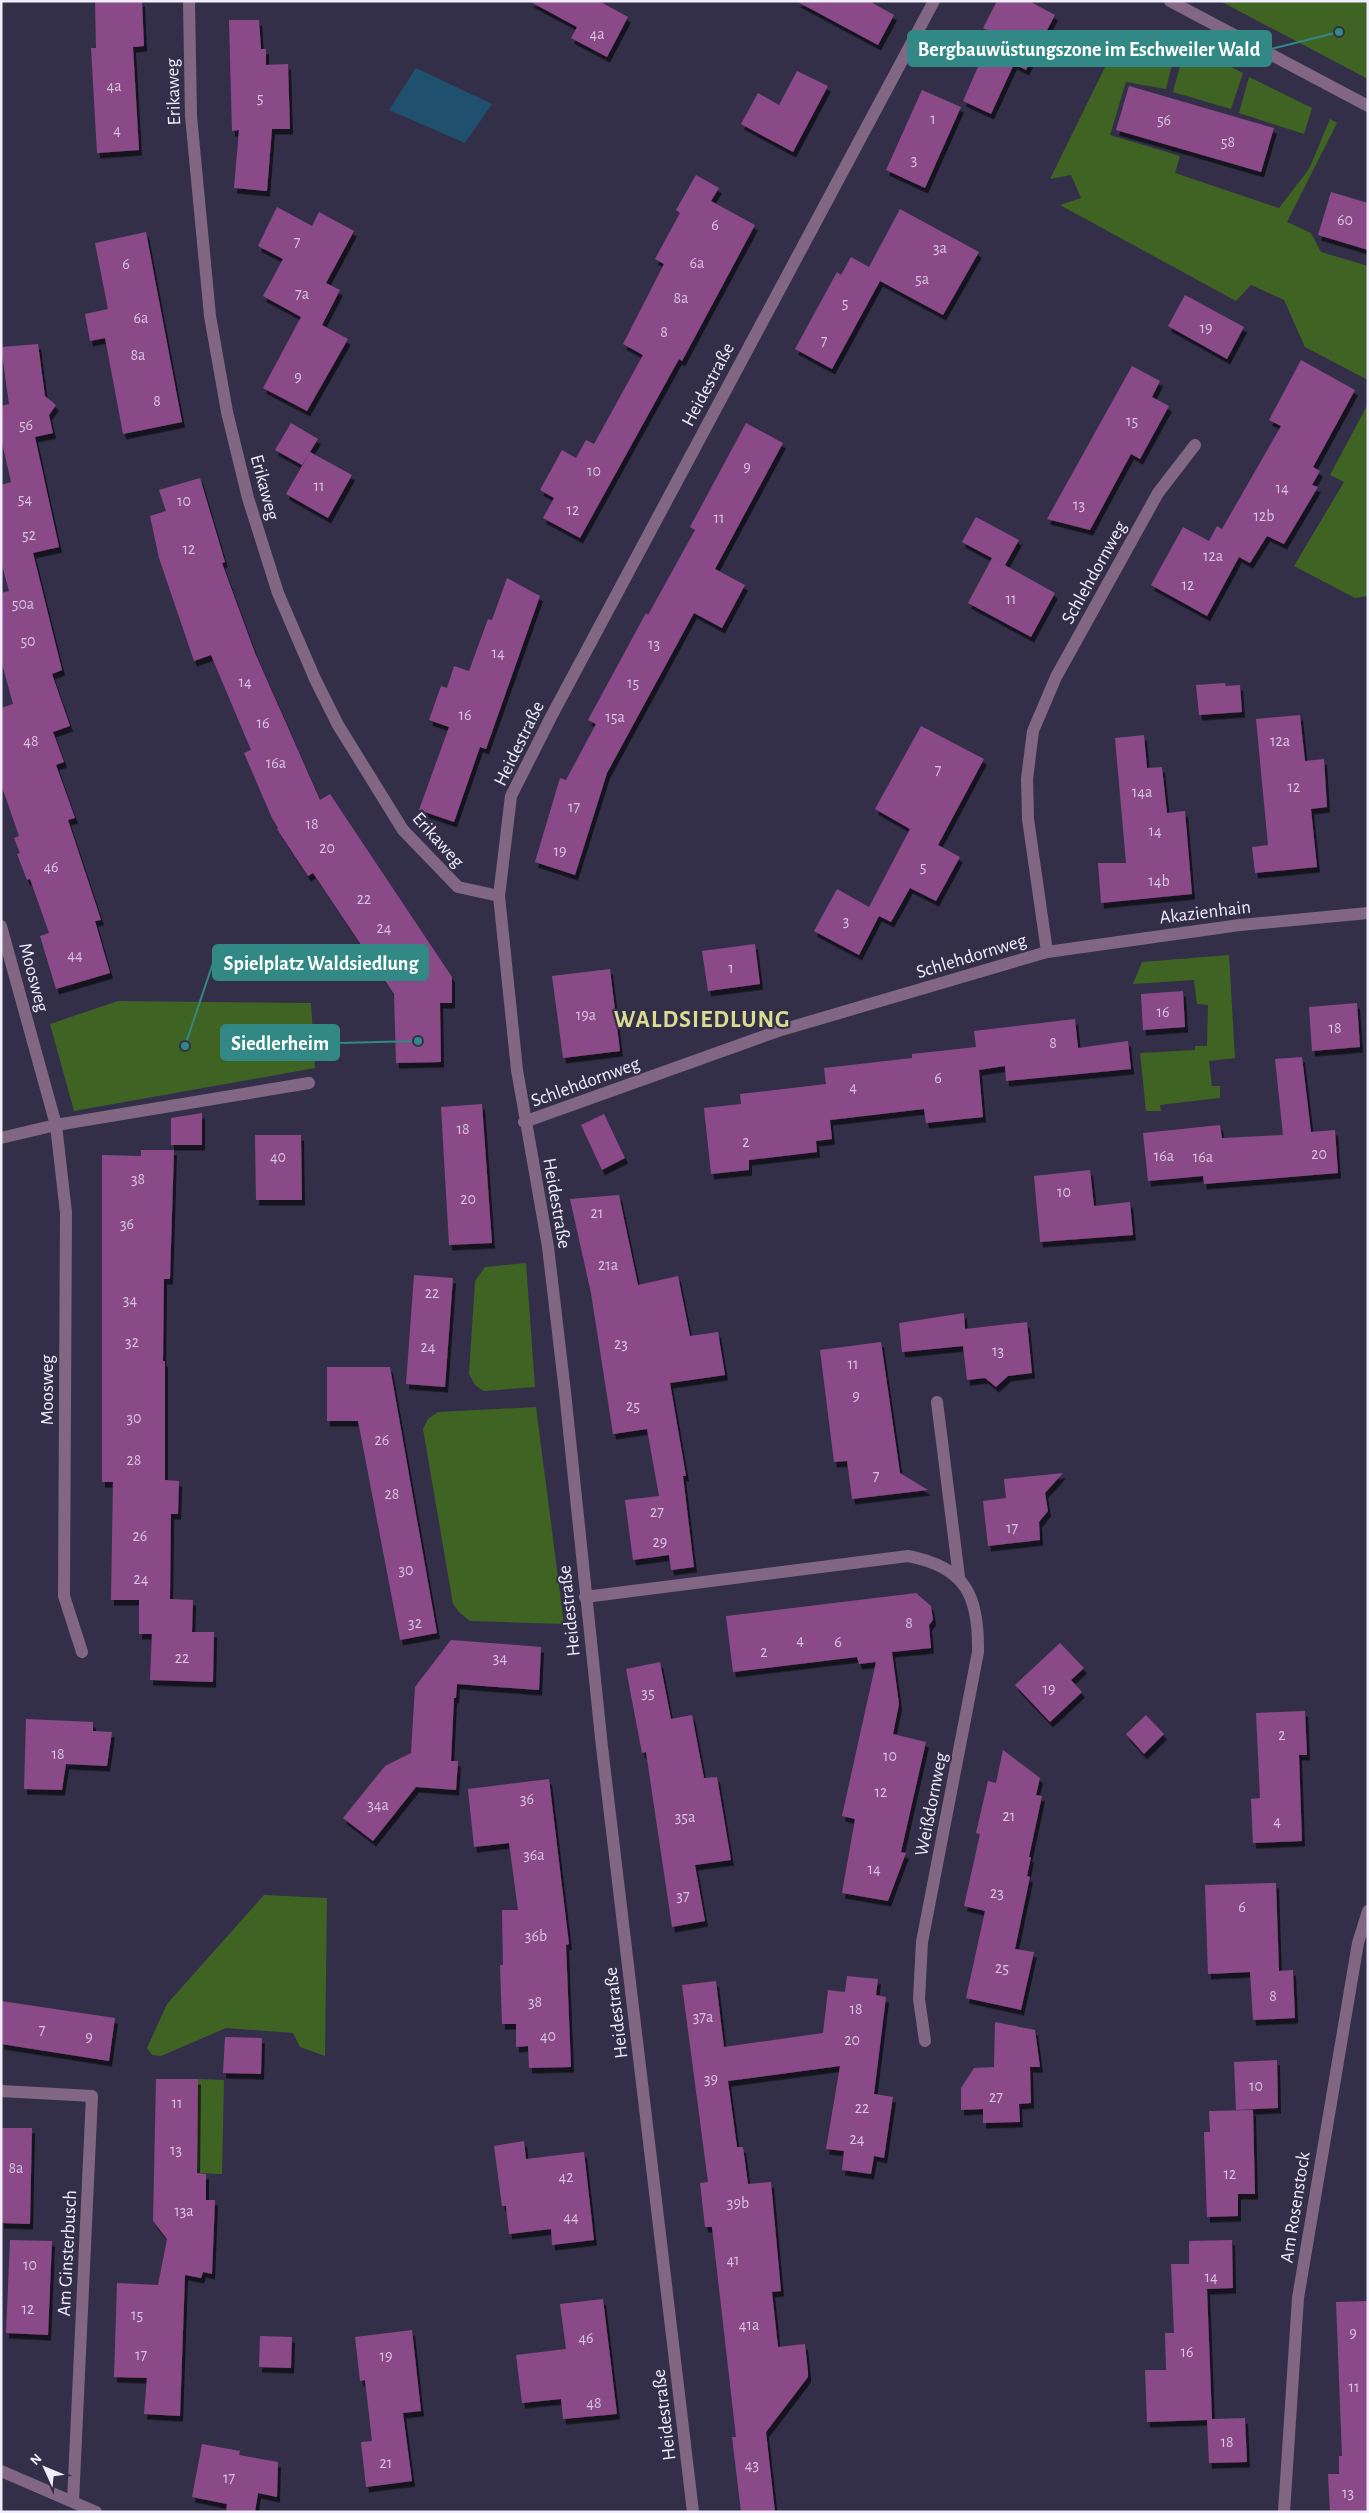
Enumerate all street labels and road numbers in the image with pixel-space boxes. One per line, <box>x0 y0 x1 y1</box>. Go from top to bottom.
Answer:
street label: Erikaweg <box>163 57 184 126</box>
street label: Heidestraße <box>678 340 738 430</box>
street label: Erikaweg <box>247 453 283 523</box>
street label: Schlehdornweg <box>1058 518 1131 627</box>
street label: Heidestraße <box>491 698 548 789</box>
street label: Erikaweg <box>408 809 468 872</box>
street label: Akazienhain <box>1158 897 1252 928</box>
street label: Schlehdornweg <box>914 930 1029 982</box>
street label: Moosweg <box>15 941 52 1015</box>
street label: Schlehdornweg <box>529 1054 643 1111</box>
street label: Heidestraße <box>539 1156 574 1250</box>
street label: Moosweg <box>38 1354 57 1425</box>
street label: Heidestraße <box>555 1564 584 1657</box>
street label: Weißdornweg <box>912 1750 951 1858</box>
street label: Heidestraße <box>601 1966 632 2059</box>
street label: Am Rosenstock <box>1277 2150 1314 2264</box>
street label: Am Ginsterbusch <box>55 2189 80 2317</box>
street label: Heidestraße <box>649 2368 680 2461</box>

